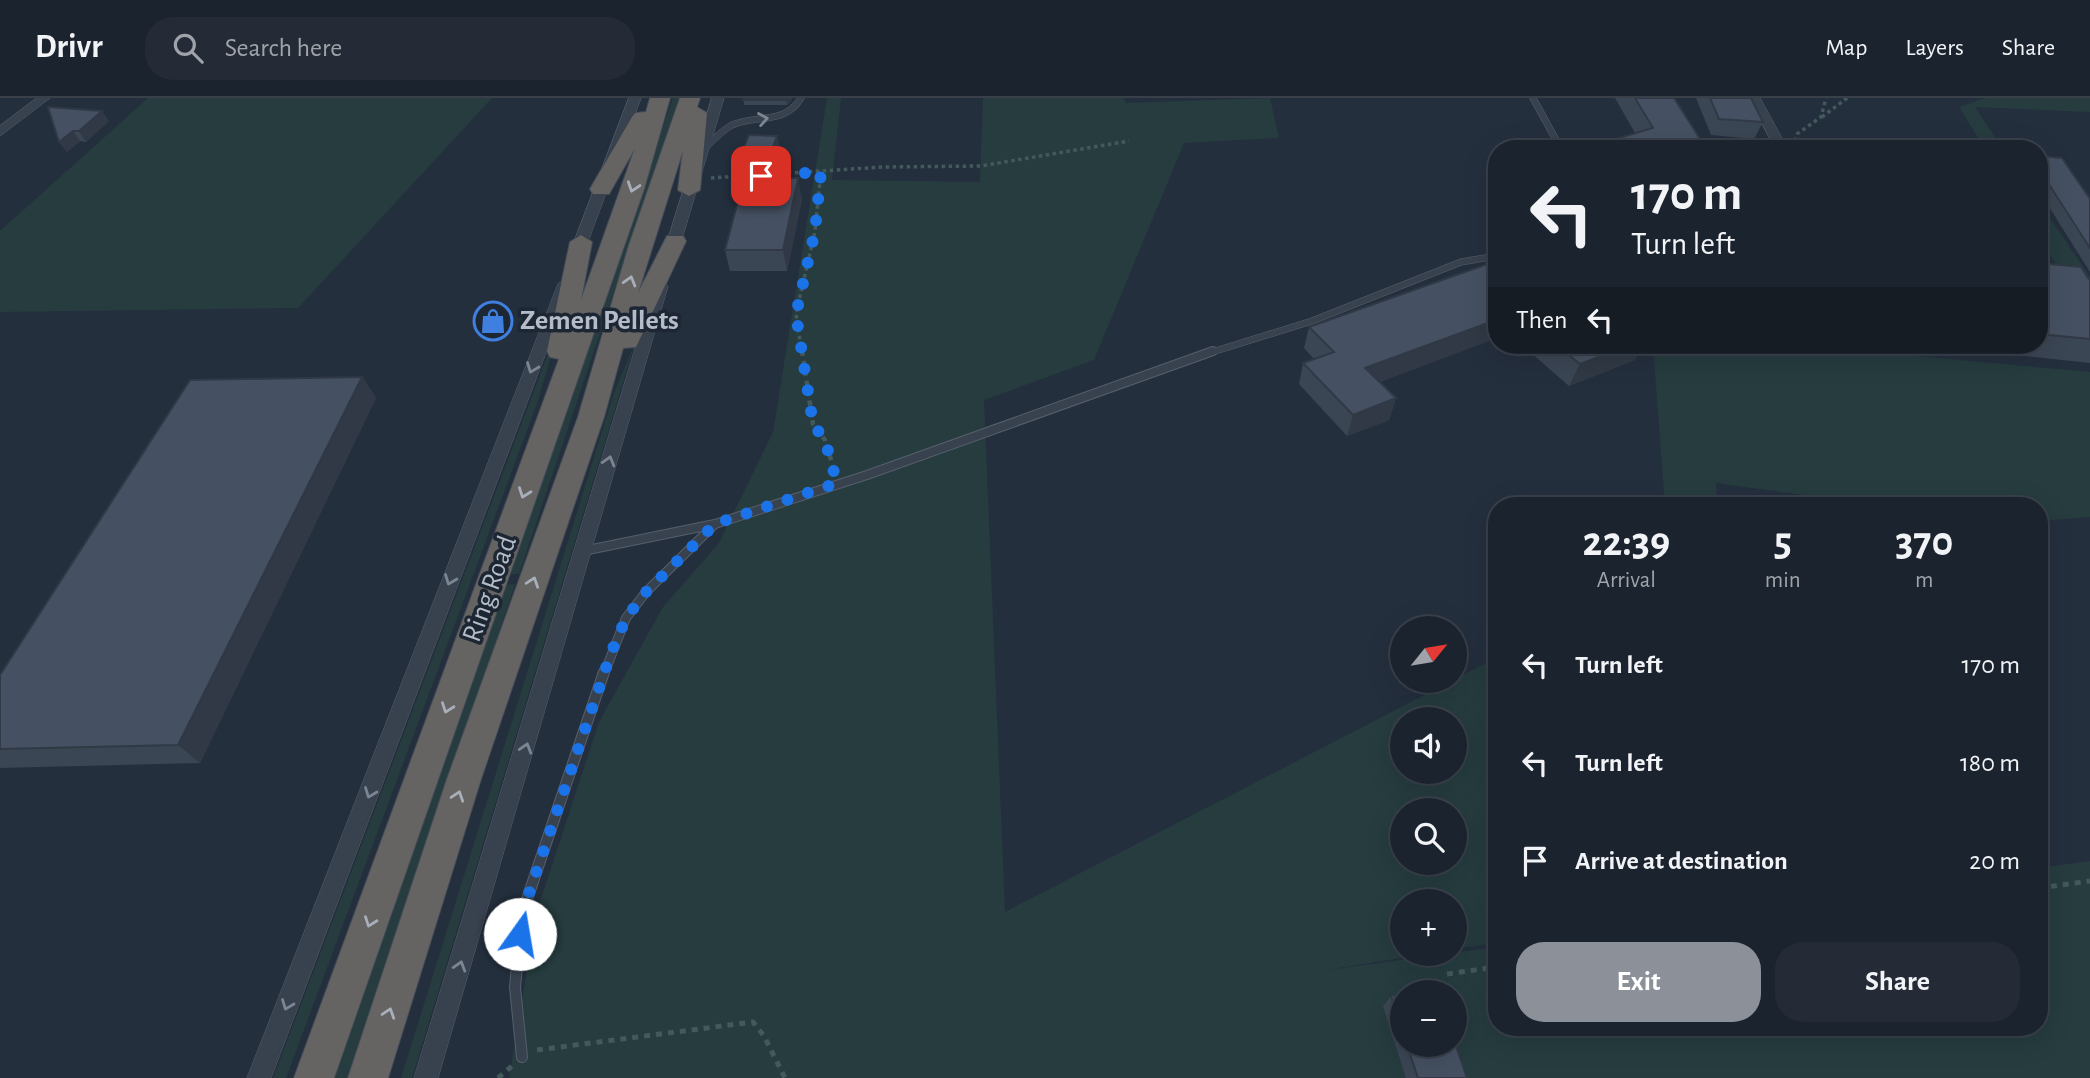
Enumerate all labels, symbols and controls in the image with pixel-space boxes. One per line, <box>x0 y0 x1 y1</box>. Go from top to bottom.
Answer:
search box <box>145 17 635 80</box>
icon: search <box>169 29 207 67</box>
text: Drivr <box>35 31 103 64</box>
text: Search here <box>225 35 342 61</box>
text: Map <box>1825 36 1867 60</box>
text: Layers <box>1905 36 1964 60</box>
text: Share <box>2002 36 2055 60</box>
one-way arrow <box>757 112 769 127</box>
pin <box>731 146 791 206</box>
icon: arrive <box>742 157 780 195</box>
icon: left <box>1516 168 1607 259</box>
text: 170 m <box>1631 170 1742 219</box>
one-way arrow <box>627 180 641 192</box>
text: Turn left <box>1631 228 1735 260</box>
one-way arrow <box>621 275 636 287</box>
shop icon: Zemen Pellets <box>472 300 514 342</box>
icon: left <box>1581 301 1619 339</box>
place label: Zemen Pellets <box>520 307 679 335</box>
text: Then <box>1516 307 1567 333</box>
one-way arrow <box>527 361 541 373</box>
one-way arrow <box>600 456 615 468</box>
one-way arrow <box>518 487 532 499</box>
text: 22:39 <box>1583 521 1670 563</box>
text: 5 <box>1774 521 1792 563</box>
text: 370 <box>1895 521 1953 563</box>
street label: Ring Road <box>458 532 522 646</box>
text: Arrival <box>1597 569 1656 592</box>
text: min <box>1765 569 1801 592</box>
text: m <box>1915 569 1934 592</box>
one-way arrow <box>445 573 459 585</box>
one-way arrow <box>525 576 539 588</box>
north arrow <box>1390 616 1466 693</box>
map controls <box>1390 616 1467 1057</box>
icon: left <box>1516 646 1554 684</box>
text: Turn left <box>1575 652 1663 678</box>
text: 170 m <box>1961 652 2020 678</box>
one-way arrow <box>441 701 455 713</box>
button: sound <box>1390 707 1467 784</box>
one-way arrow <box>517 742 532 754</box>
icon: left <box>1516 744 1554 782</box>
text: Turn left <box>1575 750 1663 776</box>
text: 180 m <box>1960 750 2020 776</box>
one-way arrow <box>364 786 378 798</box>
one-way arrow <box>450 791 465 803</box>
button: search <box>1390 798 1467 875</box>
icon: arrive <box>1516 842 1554 880</box>
text: Arrive at destination <box>1575 848 1788 874</box>
text: 20 m <box>1969 848 2020 874</box>
button: + <box>1390 889 1467 966</box>
position arrow <box>483 897 557 971</box>
one-way arrow <box>364 915 378 927</box>
button: Exit <box>1516 942 1761 1022</box>
button: Share <box>1775 942 2020 1022</box>
one-way arrow <box>451 960 466 972</box>
button: − <box>1390 980 1467 1057</box>
one-way arrow <box>282 998 296 1010</box>
one-way arrow <box>381 1007 395 1020</box>

